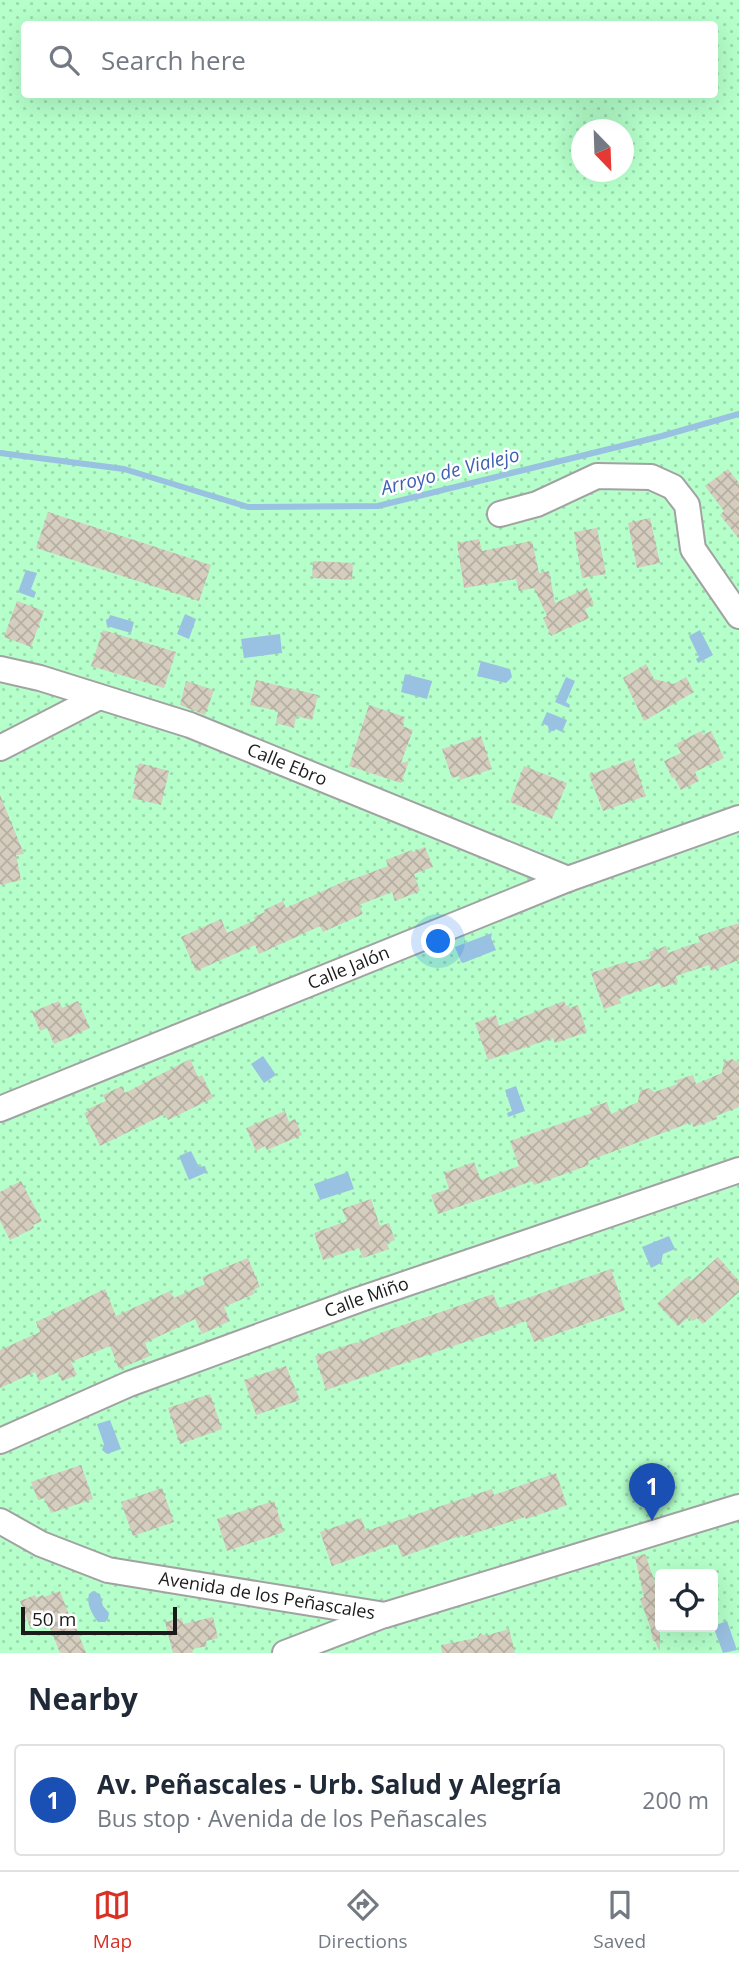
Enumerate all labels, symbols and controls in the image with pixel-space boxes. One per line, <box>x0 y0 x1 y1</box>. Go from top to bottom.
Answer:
search box <box>21 21 718 98</box>
icon: search <box>45 41 83 79</box>
text: Search here <box>101 42 246 78</box>
north arrow <box>571 119 634 182</box>
water label: Arroyo de Vialejo <box>376 441 522 501</box>
street label: Calle Ebro <box>244 737 331 791</box>
your location <box>421 924 455 958</box>
street label: Calle Jalón <box>304 940 393 994</box>
street label: Calle Miño <box>321 1271 412 1322</box>
pin: 1 <box>629 1463 675 1521</box>
street label: Avenida de los Peñascales <box>157 1565 377 1624</box>
map controls <box>655 1569 718 1632</box>
button: locate <box>655 1569 718 1632</box>
scale bar <box>21 1604 177 1636</box>
text: 50 m <box>32 1606 76 1632</box>
text: Nearby <box>28 1678 138 1719</box>
text: Av. Peñascales - Urb. Salud y Alegría <box>97 1766 562 1802</box>
text: 1 <box>46 1784 60 1816</box>
text: 200 m <box>642 1784 709 1816</box>
text: Bus stop · Avenida de los Peñascales <box>97 1802 487 1834</box>
tab: Map <box>93 1886 132 1954</box>
tab: Directions <box>318 1886 408 1954</box>
tab: Saved <box>593 1886 646 1954</box>

